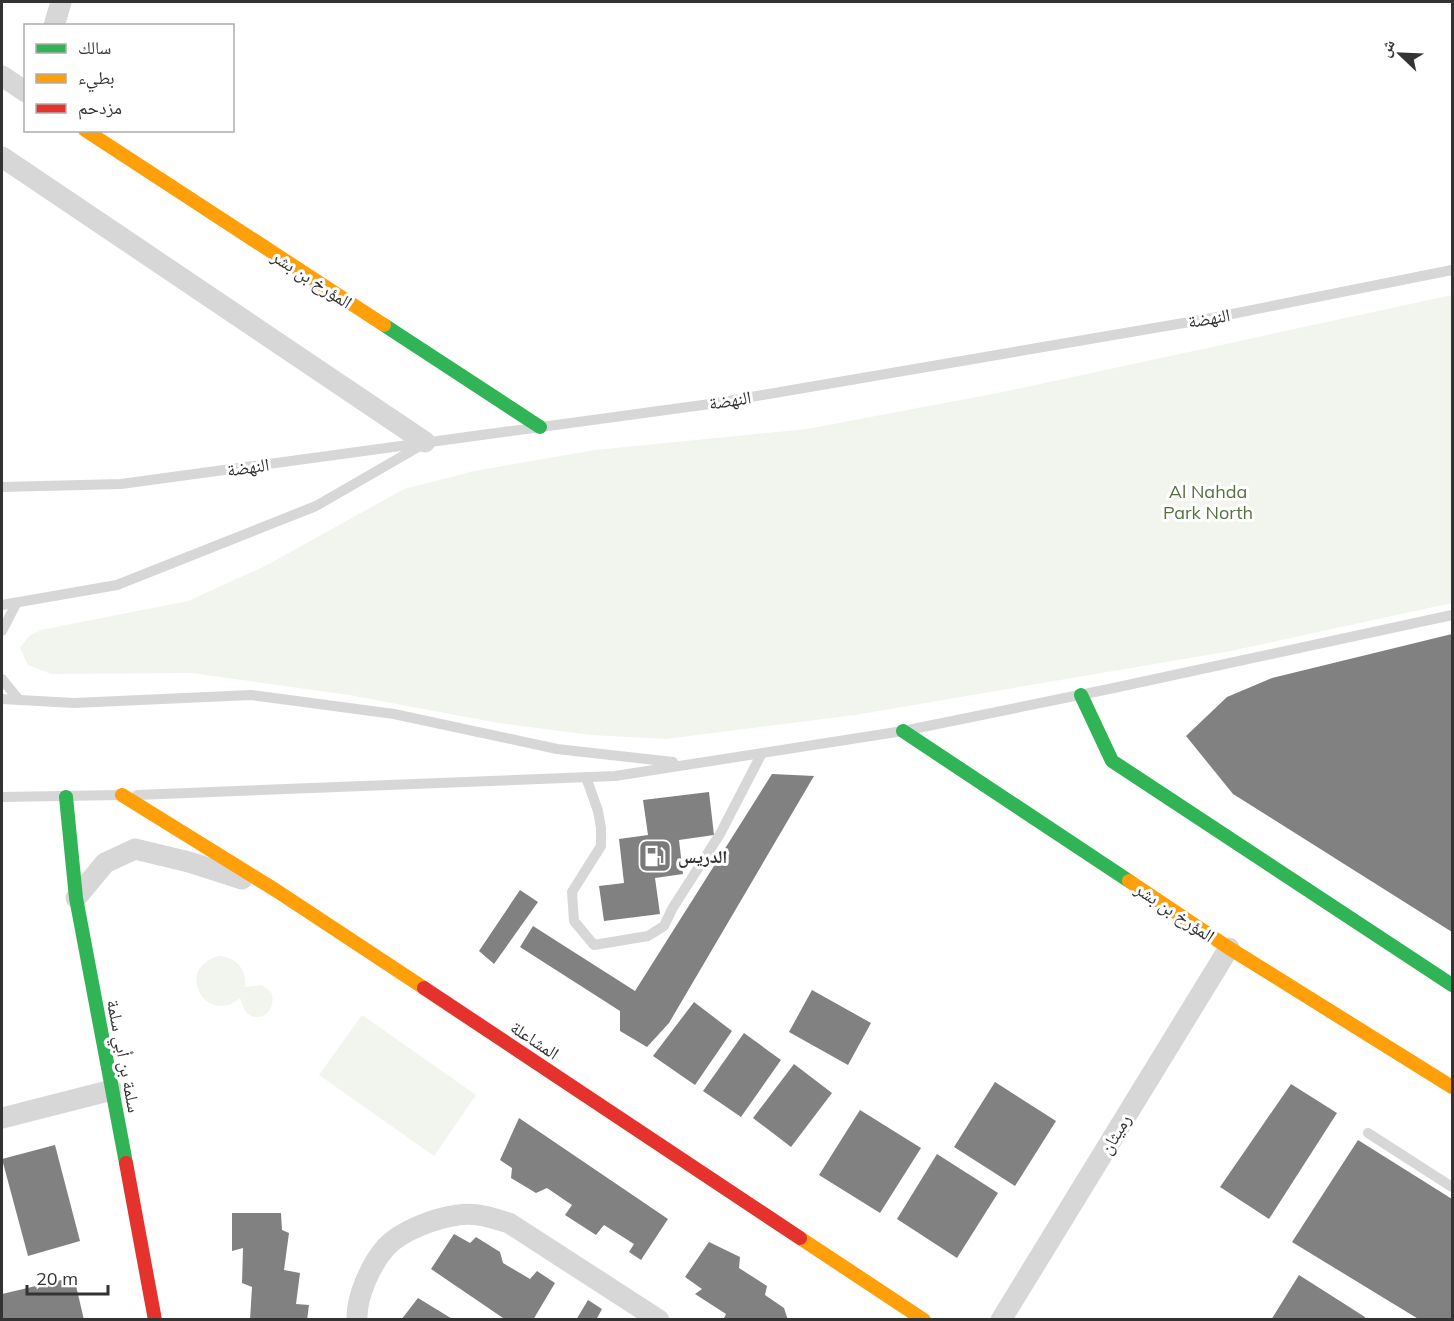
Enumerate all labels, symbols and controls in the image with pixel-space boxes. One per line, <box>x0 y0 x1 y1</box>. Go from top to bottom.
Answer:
legend <box>24 24 234 132</box>
north arrow <box>1370 24 1430 84</box>
text: سالك <box>78 36 111 59</box>
text: ش <box>1374 36 1399 60</box>
text: بطيء <box>78 66 115 93</box>
text: مزدحم <box>78 96 122 120</box>
street label: المؤرخ بن بشر <box>266 244 357 314</box>
street label: النهضة <box>1186 303 1232 333</box>
street label: النهضة <box>707 385 753 415</box>
street label: النهضة <box>225 453 271 481</box>
park label: Al Nahda Park North <box>1163 480 1253 524</box>
fuel station icon: الدريس <box>637 838 673 874</box>
place label: الدريس <box>678 845 727 868</box>
street label: المؤرخ بن بشر <box>1129 876 1219 948</box>
street label: سلمة بن أبي سلمة <box>98 997 146 1115</box>
street label: المشاعلة <box>506 1015 564 1065</box>
street label: رميثان <box>1094 1110 1136 1158</box>
scale bar <box>27 1258 108 1296</box>
text: 20 m <box>36 1267 78 1290</box>

